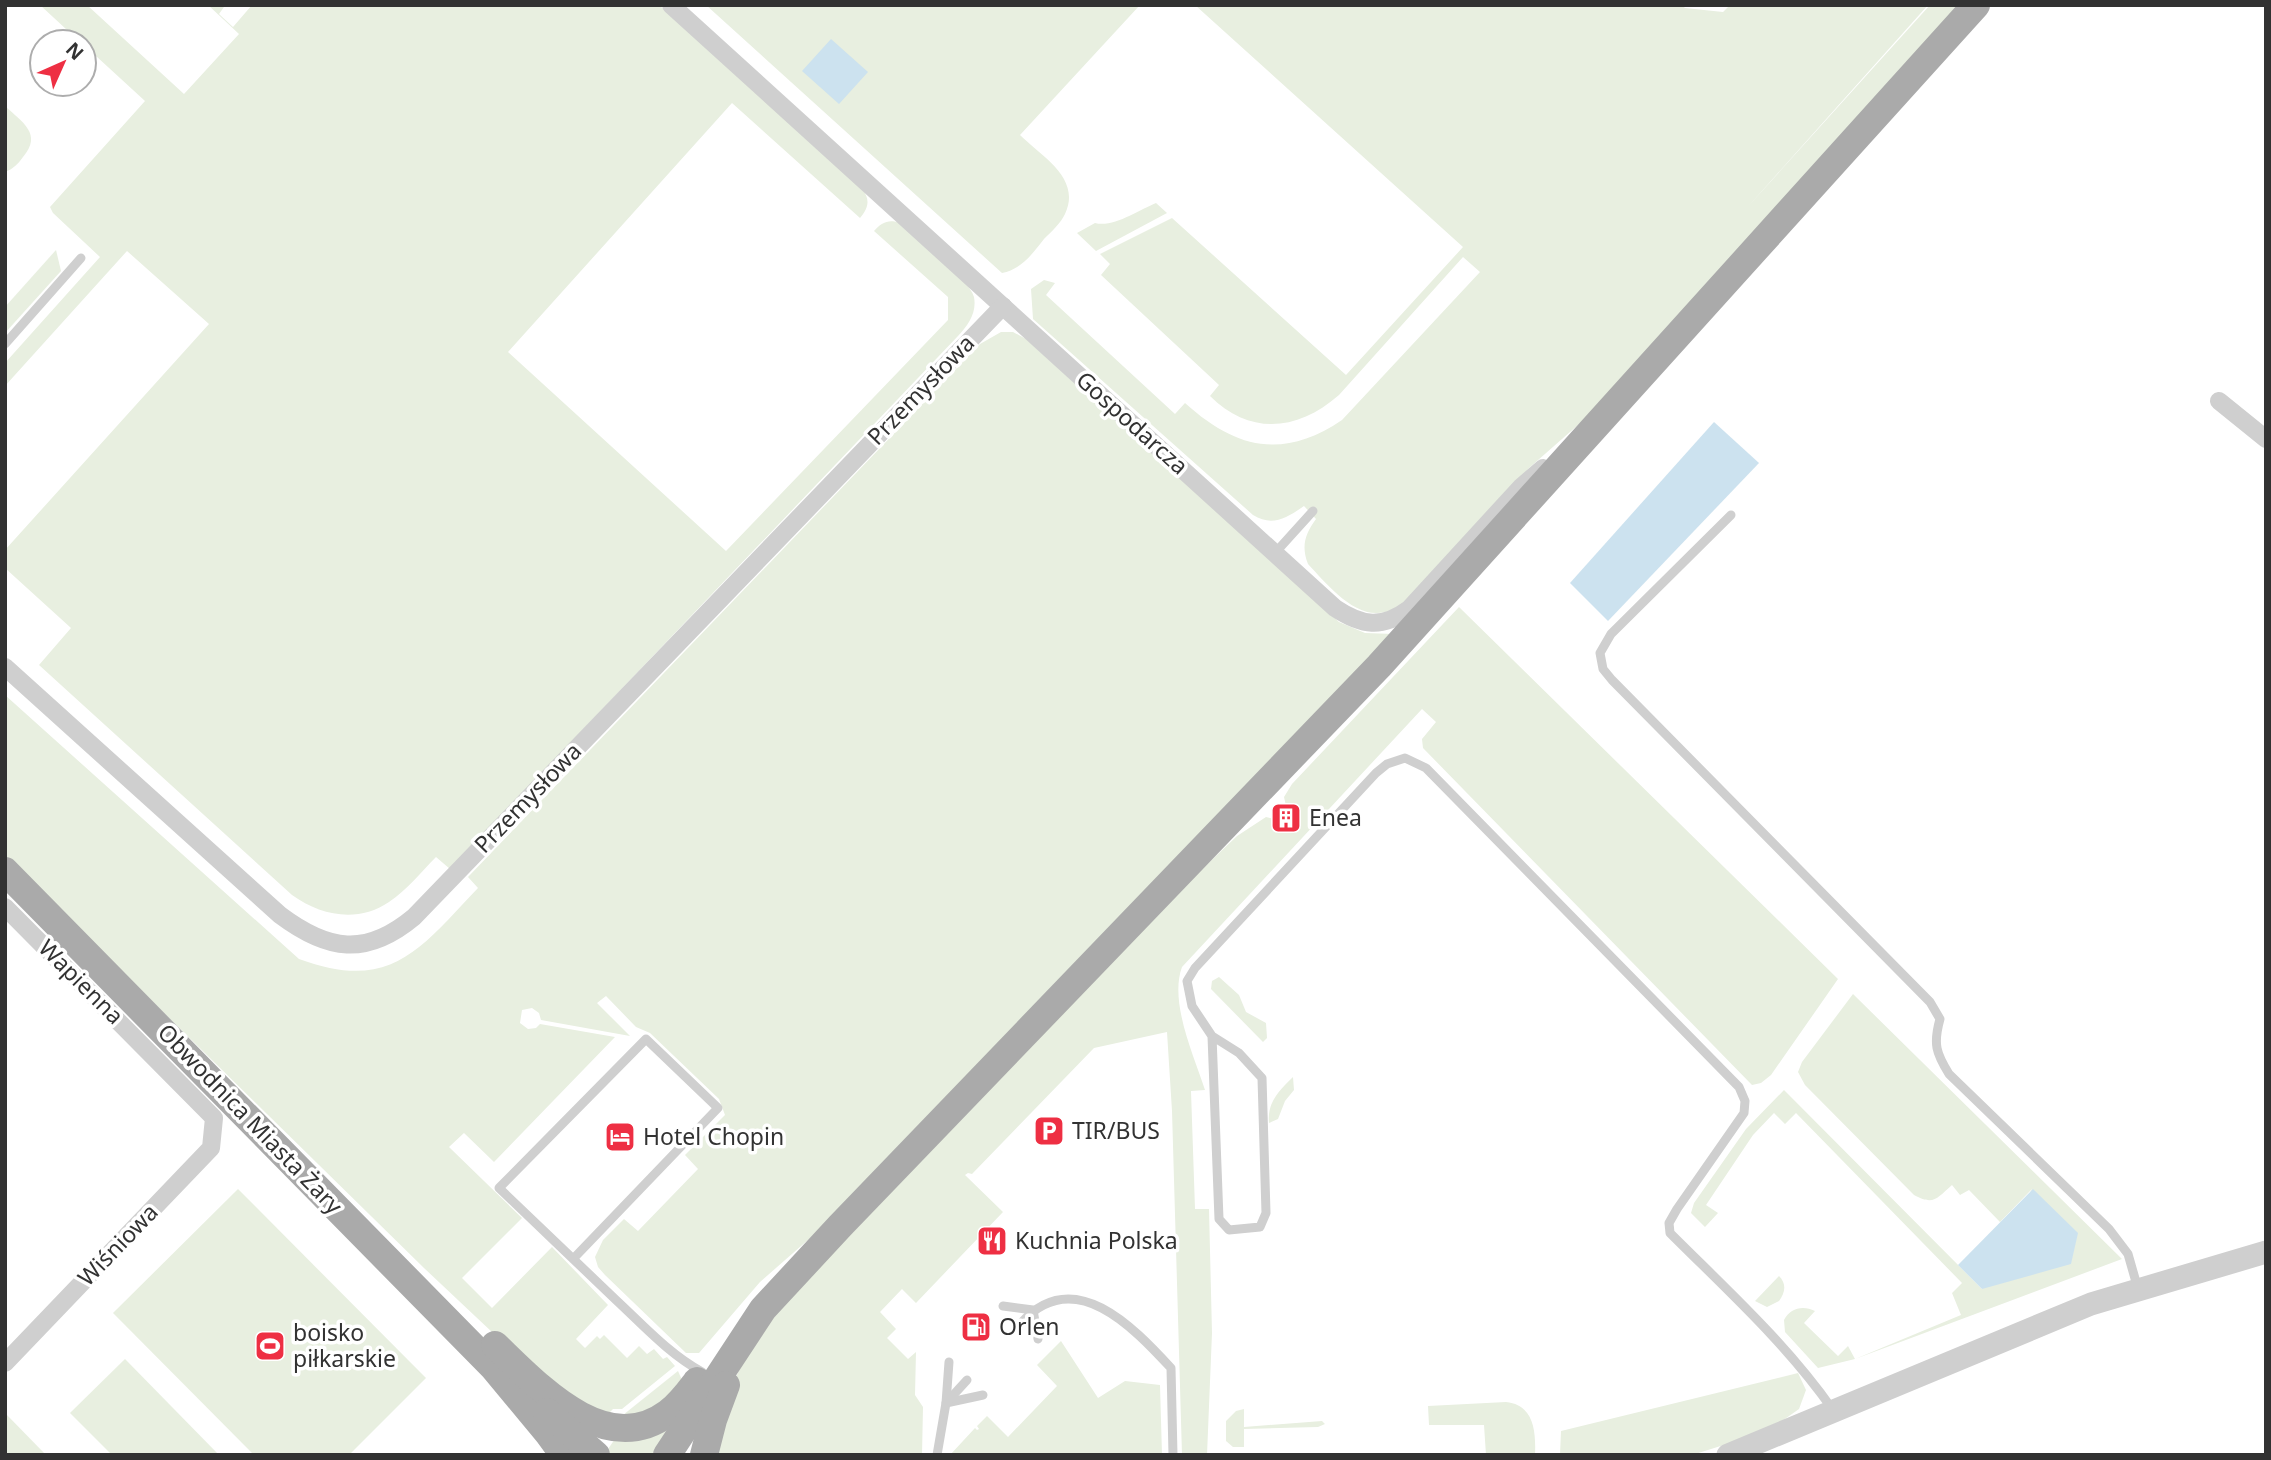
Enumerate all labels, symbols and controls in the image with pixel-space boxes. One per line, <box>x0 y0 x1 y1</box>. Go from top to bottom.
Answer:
north arrow <box>28 28 98 98</box>
text: N <box>60 36 90 66</box>
street label: Przemysłowa <box>860 327 981 451</box>
street label: Gospodarcza <box>1070 363 1196 481</box>
street label: Przemysłowa <box>467 735 588 859</box>
building icon: Enea <box>1269 801 1303 835</box>
place label: Enea <box>1309 801 1362 833</box>
street label: Wapienna <box>32 932 131 1031</box>
street label: Obwodnica Miasta Żary <box>151 1016 350 1221</box>
parking icon: TIR/BUS <box>1032 1114 1066 1148</box>
place label: TIR/BUS <box>1072 1114 1160 1146</box>
hotel icon: Hotel Chopin <box>603 1120 637 1154</box>
place label: Hotel Chopin <box>643 1120 784 1152</box>
street label: Wiśniowa <box>70 1196 165 1292</box>
restaurant icon: Kuchnia Polska <box>975 1224 1009 1258</box>
place label: Kuchnia Polska <box>1015 1224 1178 1256</box>
fuel station icon: Orlen <box>959 1310 993 1344</box>
place label: Orlen <box>999 1310 1060 1342</box>
place label: boisko piłkarskie <box>293 1316 396 1374</box>
sports icon: boisko piłkarskie <box>253 1329 287 1363</box>

